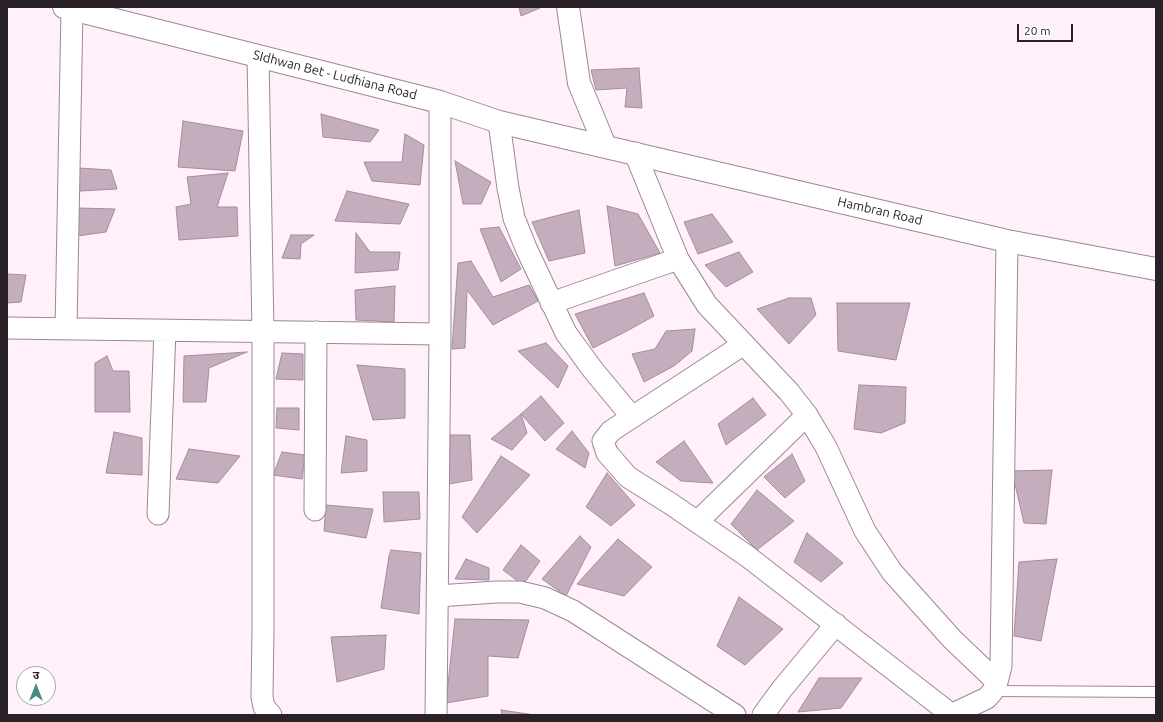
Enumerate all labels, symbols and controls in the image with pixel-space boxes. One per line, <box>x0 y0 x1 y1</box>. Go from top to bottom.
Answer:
scale bar <box>1019 16 1075 42</box>
text: 20 m <box>1024 24 1051 37</box>
street label: SIdhwan Bet - Ludhiana Road <box>251 47 419 103</box>
street label: Hambran Road <box>836 194 924 228</box>
north arrow <box>16 666 56 706</box>
text: उ <box>33 669 39 681</box>

